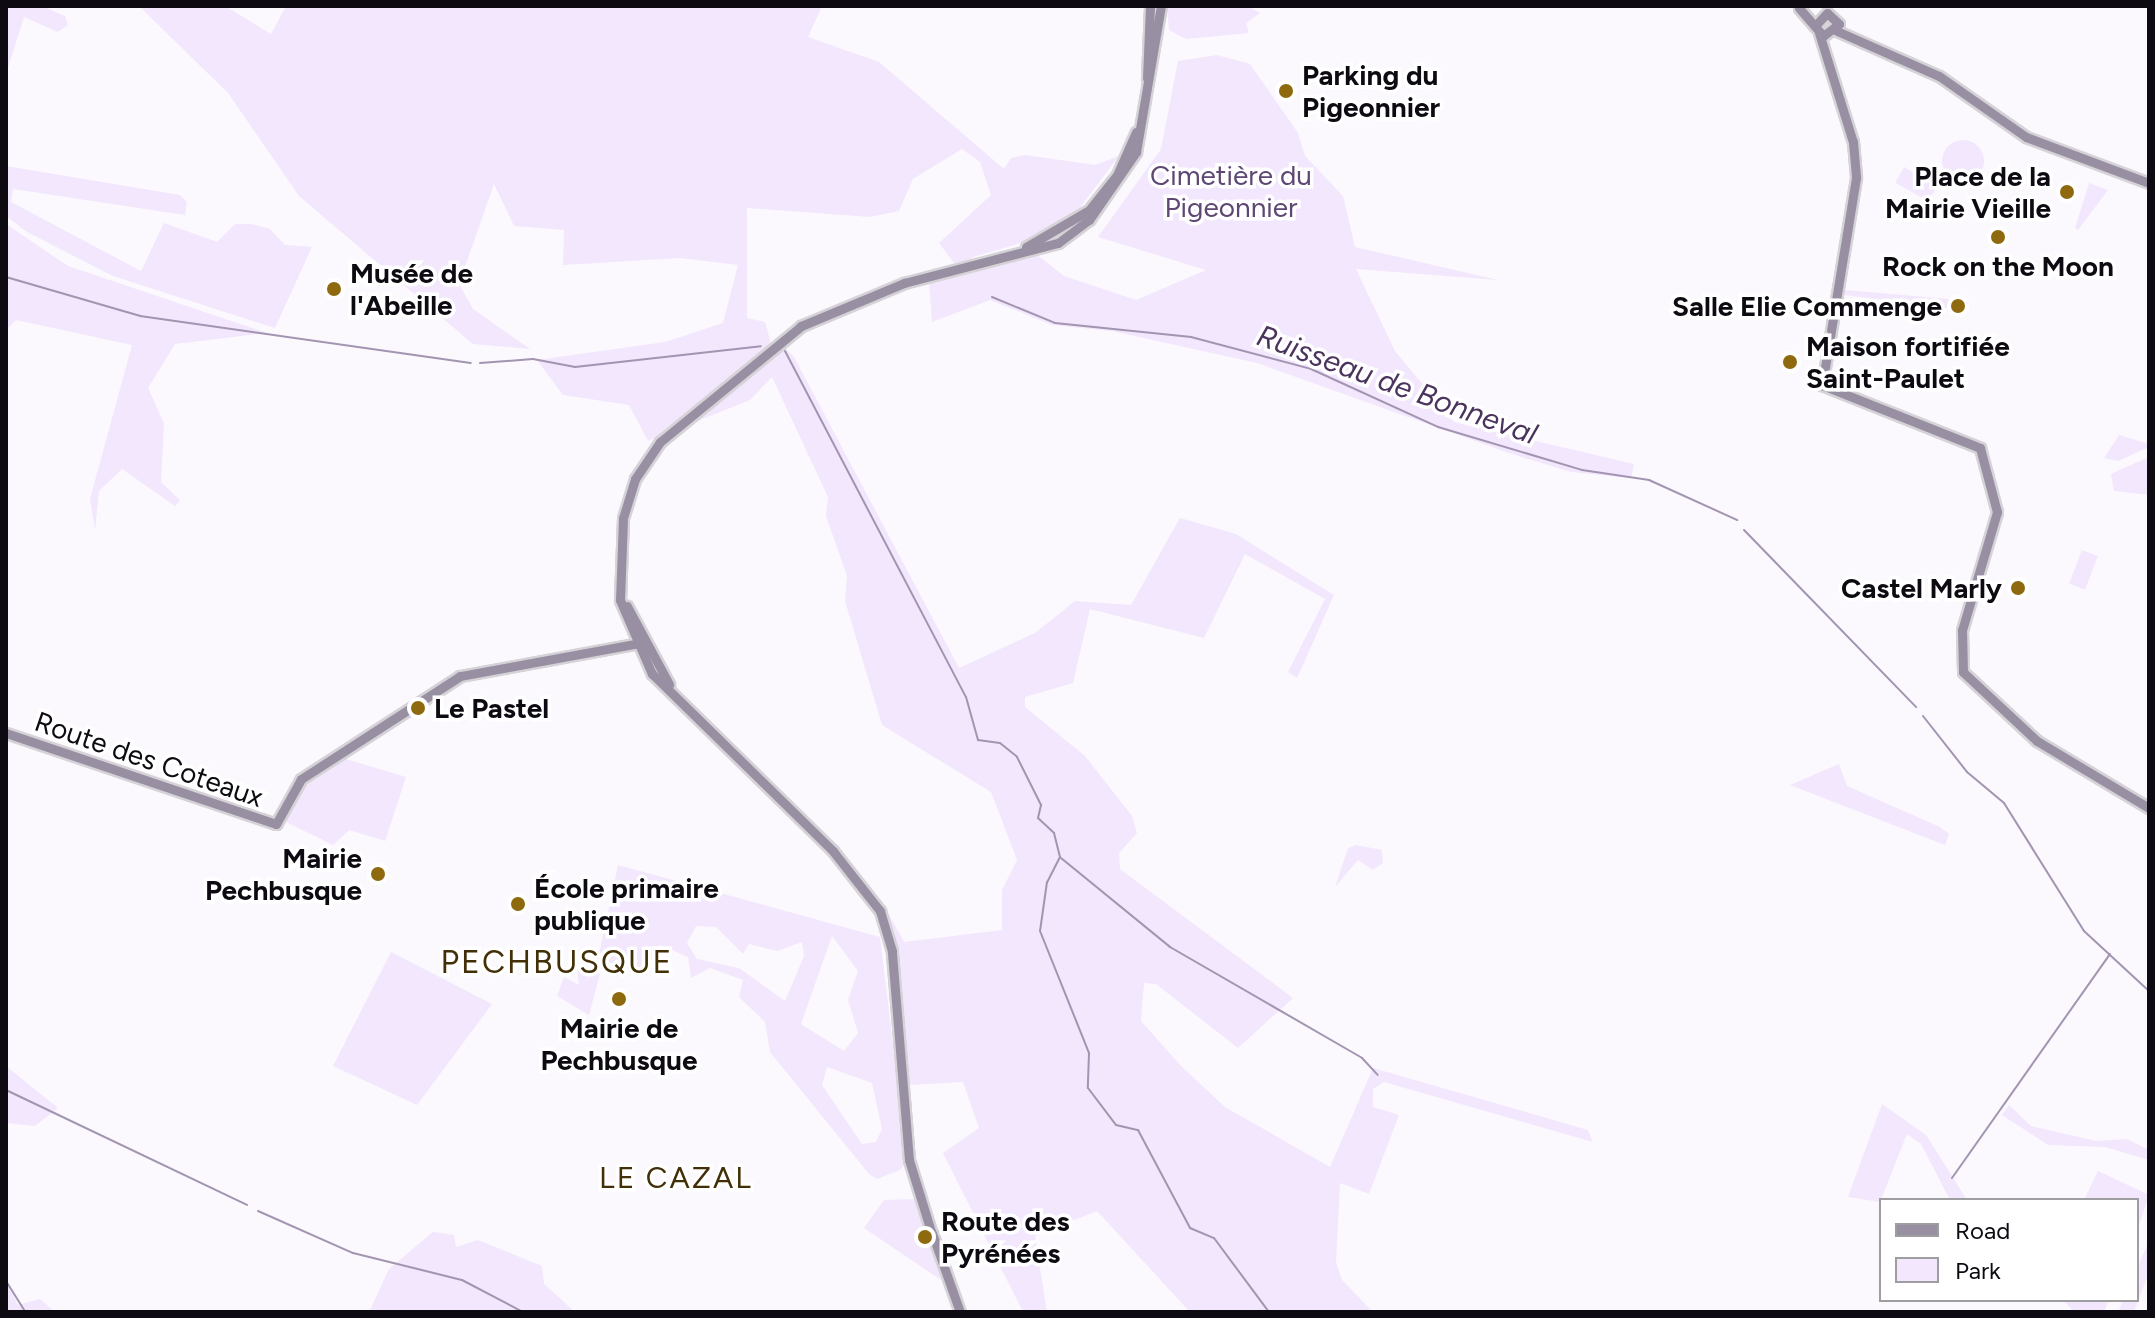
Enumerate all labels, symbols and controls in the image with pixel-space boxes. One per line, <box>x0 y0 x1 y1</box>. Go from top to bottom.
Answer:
place label: Parking du Pigeonnier <box>1302 58 1440 124</box>
marker: Parking du Pigeonnier <box>1277 82 1295 100</box>
park label: Cimetière du Pigeonnier <box>1150 158 1312 224</box>
place label: Place de la Mairie Vieille <box>1885 159 2051 225</box>
marker: Place de la Mairie Vieille <box>2058 183 2076 201</box>
marker: Rock on the Moon <box>1989 228 2007 246</box>
place label: Rock on the Moon <box>1882 249 2114 283</box>
place label: Musée de l'Abeille <box>350 256 473 322</box>
marker: Musée de l'Abeille <box>325 280 343 298</box>
place label: Salle Elie Commenge <box>1672 289 1942 323</box>
marker: Salle Elie Commenge <box>1949 297 1967 315</box>
water label: Ruisseau de Bonneval <box>1252 318 1542 452</box>
place label: Maison fortifiée Saint-Paulet <box>1806 329 2010 395</box>
marker: Maison fortifiée Saint-Paulet <box>1781 353 1799 371</box>
place label: Castel Marly <box>1841 571 2002 605</box>
marker: Castel Marly <box>2009 579 2027 597</box>
place label: Le Pastel <box>434 691 549 725</box>
marker: Le Pastel <box>409 699 427 717</box>
street label: Route des Coteaux <box>30 704 268 814</box>
place label: Mairie Pechbusque <box>205 841 362 907</box>
marker: Mairie Pechbusque <box>369 865 387 883</box>
place label: École primaire publique <box>534 871 719 937</box>
marker: École primaire publique <box>509 895 527 913</box>
district label: PECHBUSQUE <box>441 943 673 981</box>
marker: Mairie de Pechbusque <box>610 990 628 1008</box>
place label: Mairie de Pechbusque <box>541 1011 697 1077</box>
district label: LE CAZAL <box>599 1160 753 1196</box>
legend <box>1879 1198 2139 1302</box>
place label: Route des Pyrénées <box>941 1204 1070 1270</box>
text: Road <box>1955 1216 2010 1245</box>
marker: Route des Pyrénées <box>916 1228 934 1246</box>
text: Park <box>1955 1256 2001 1285</box>

